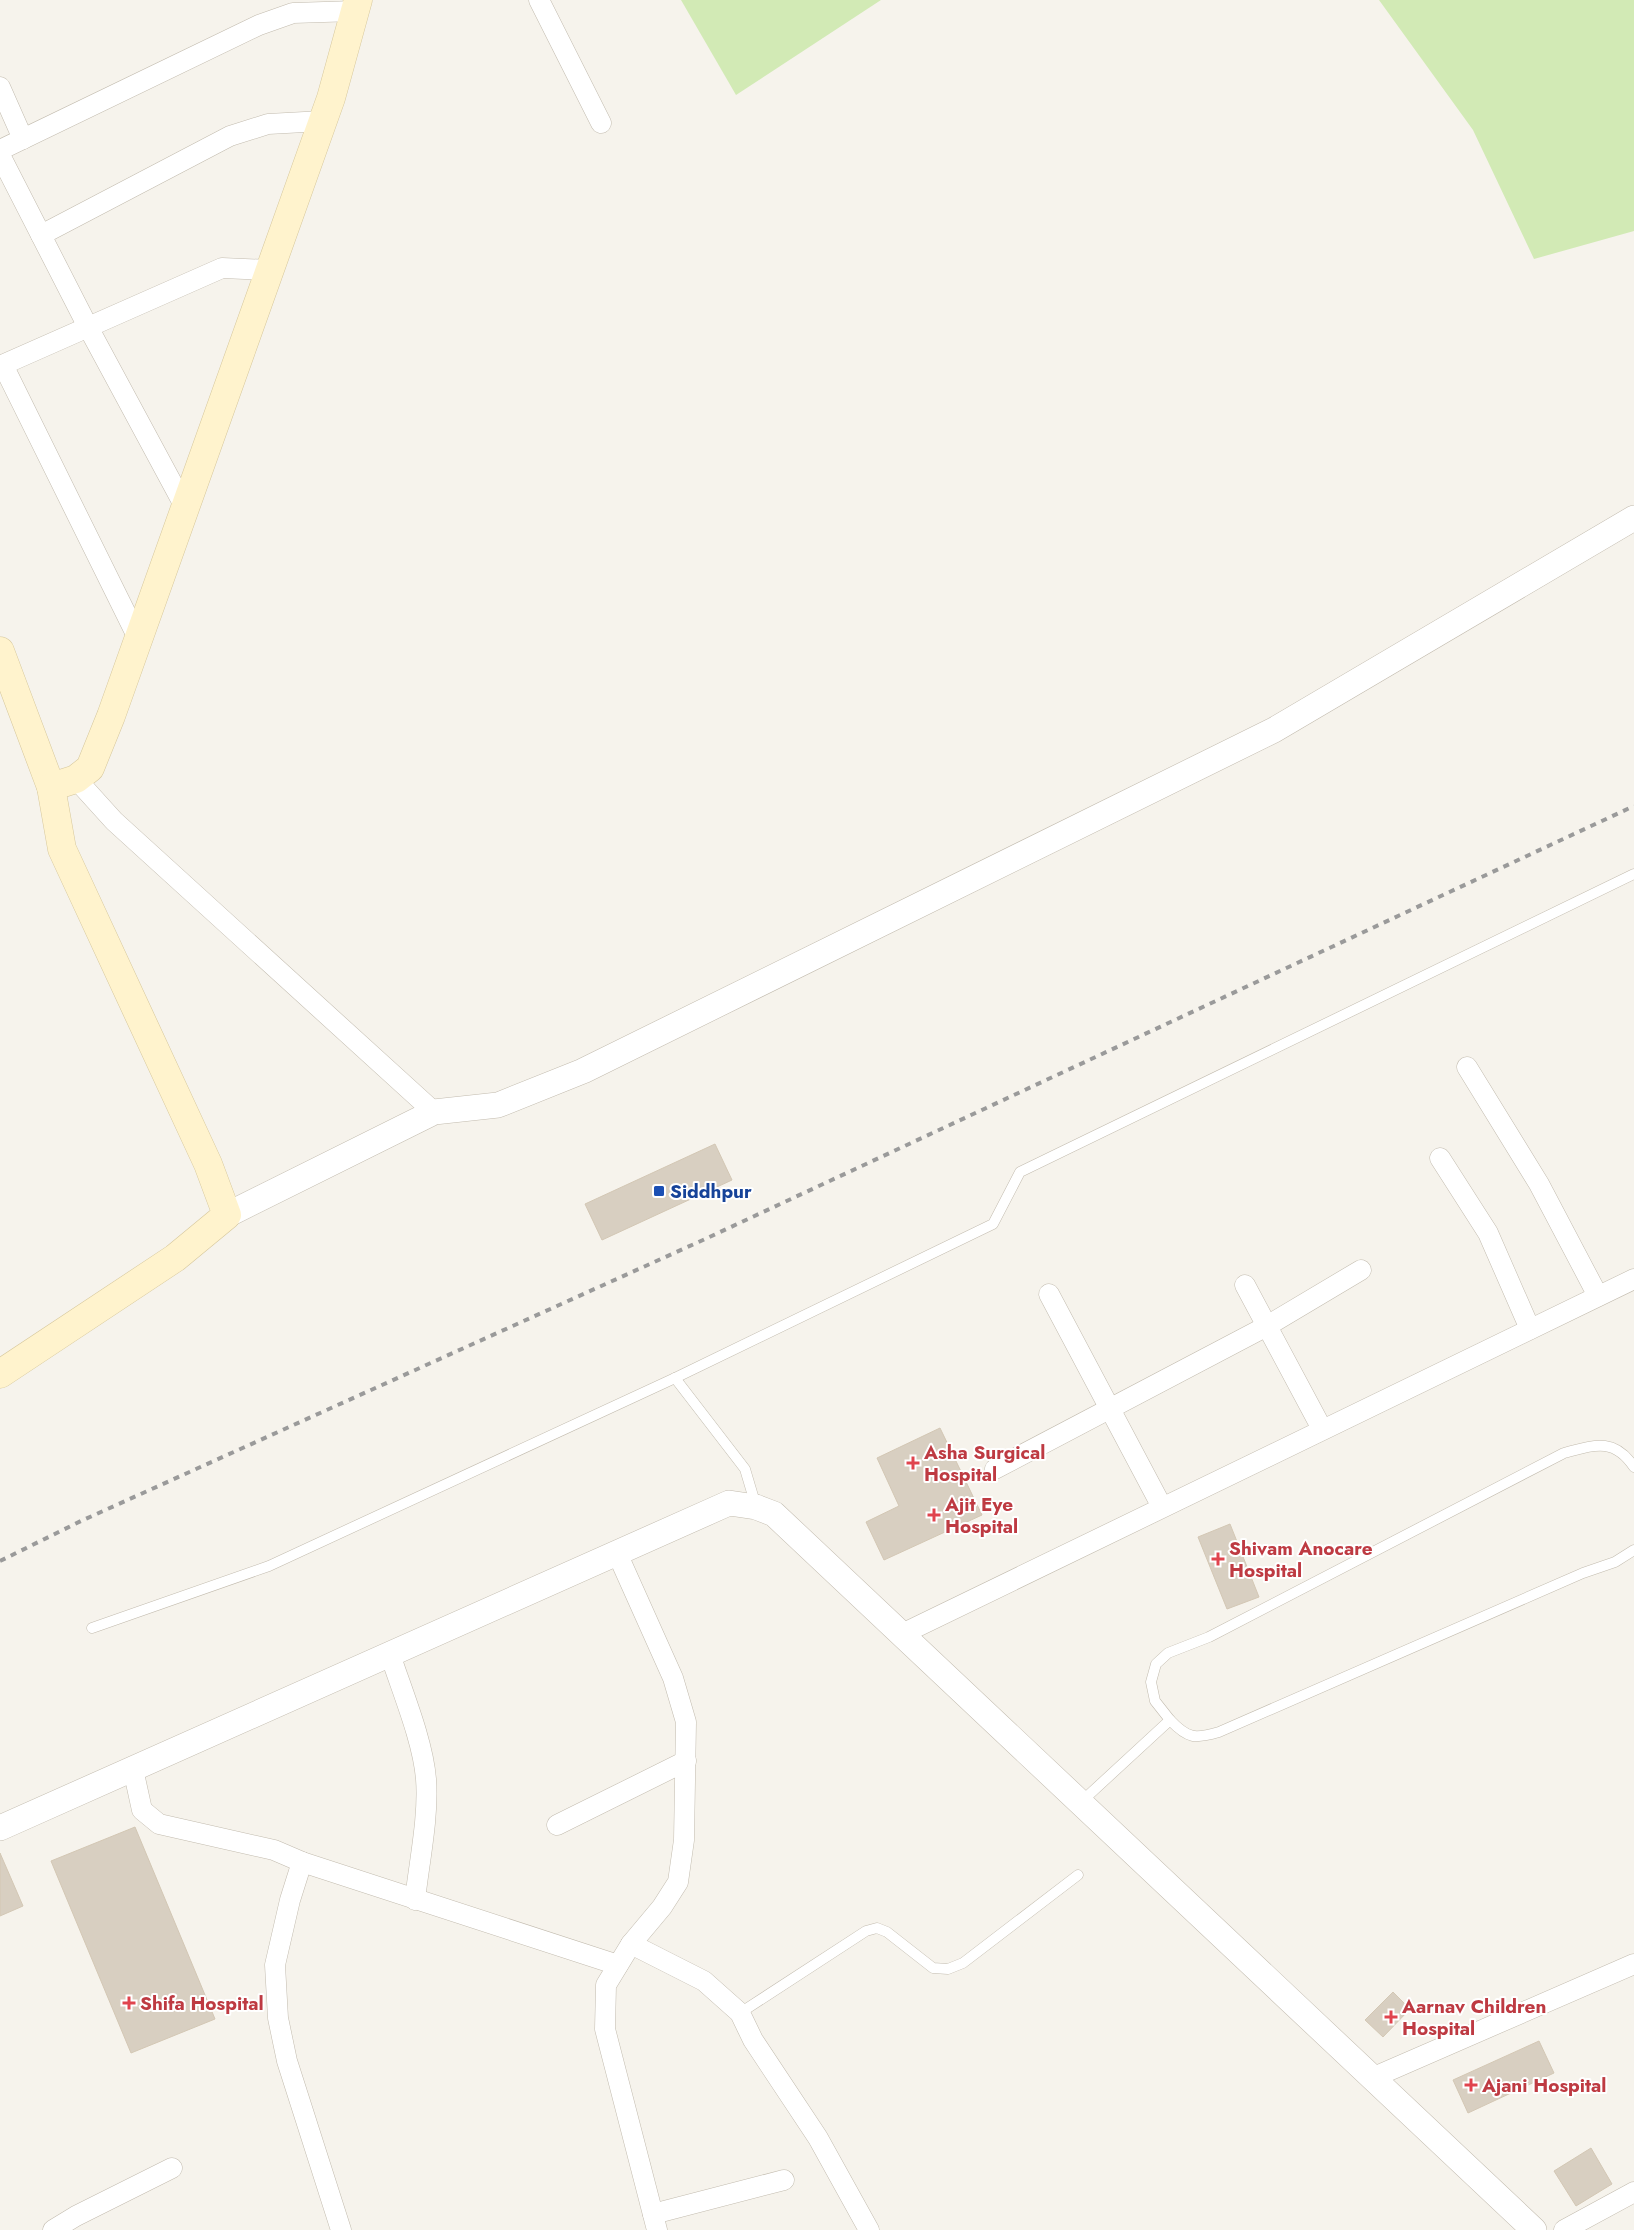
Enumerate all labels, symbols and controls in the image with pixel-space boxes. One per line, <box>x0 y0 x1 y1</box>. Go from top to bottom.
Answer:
place label: Siddhpur <box>670 1178 752 1205</box>
marker: Siddhpur <box>652 1184 666 1198</box>
place label: Asha Surgical Hospital <box>923 1439 1045 1488</box>
marker: Asha Surgical Hospital <box>906 1456 920 1470</box>
place label: Ajit Eye Hospital <box>944 1491 1018 1540</box>
marker: Ajit Eye Hospital <box>927 1508 941 1522</box>
place label: Shivam Anocare Hospital <box>1229 1535 1373 1584</box>
marker: Shivam Anocare Hospital <box>1211 1552 1225 1566</box>
place label: Shifa Hospital <box>140 1990 264 2017</box>
place label: Aarnav Children Hospital <box>1401 1993 1546 2042</box>
marker: Shifa Hospital <box>122 1996 136 2010</box>
marker: Aarnav Children Hospital <box>1384 2010 1398 2024</box>
place label: Ajani Hospital <box>1481 2072 1606 2099</box>
marker: Ajani Hospital <box>1464 2078 1478 2092</box>

